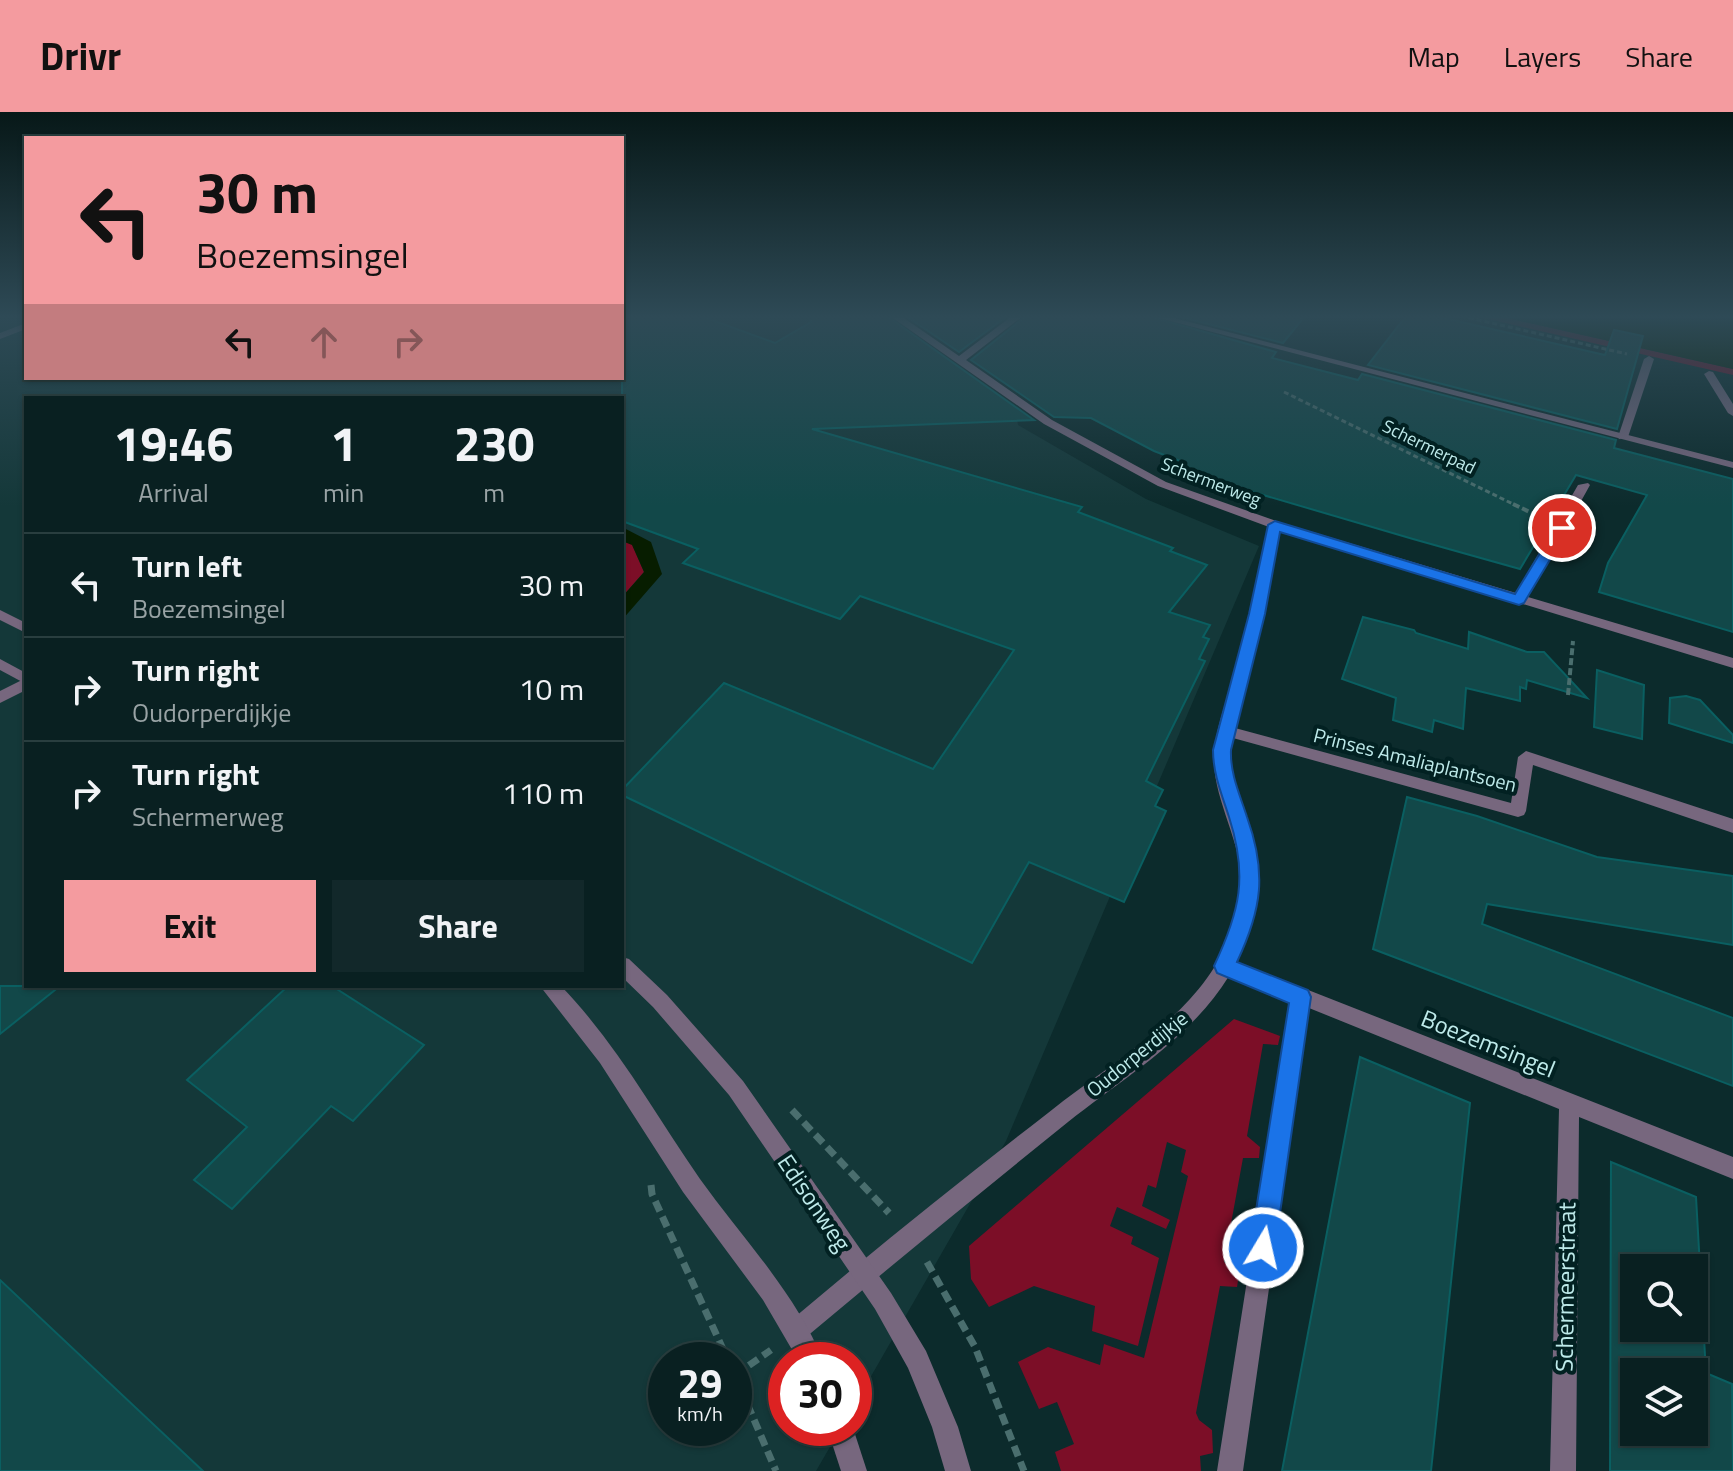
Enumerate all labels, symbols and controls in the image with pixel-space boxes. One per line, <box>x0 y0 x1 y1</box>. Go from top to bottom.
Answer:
text: Drivr <box>40 27 121 85</box>
text: Map <box>1407 35 1460 78</box>
text: Layers <box>1504 35 1581 78</box>
text: Share <box>1625 35 1693 78</box>
text: 30 m <box>196 150 318 235</box>
icon: left <box>64 168 168 272</box>
text: Boezemsingel <box>196 227 409 282</box>
icon: left <box>218 320 262 364</box>
icon: ahead <box>302 320 346 364</box>
icon: right <box>386 320 430 364</box>
text: 19:46 <box>114 407 233 480</box>
text: 1 <box>330 407 357 480</box>
text: 230 <box>454 407 534 480</box>
street label: Schermerpad <box>1378 412 1481 481</box>
street label: Schermerweg <box>1157 450 1265 513</box>
text: Arrival <box>138 473 209 512</box>
text: min <box>323 473 364 512</box>
text: m <box>483 473 505 512</box>
pin <box>1528 494 1596 562</box>
icon: arrive <box>1540 506 1584 550</box>
text: Turn left <box>132 543 242 589</box>
text: 30 m <box>519 562 584 608</box>
icon: left <box>64 563 108 607</box>
text: Boezemsingel <box>132 589 286 628</box>
text: Turn right <box>132 647 260 693</box>
text: 10 m <box>519 666 584 712</box>
icon: right <box>64 667 108 711</box>
text: Oudorperdijkje <box>132 693 291 732</box>
street label: Prinses Amaliaplantsoen <box>1310 719 1520 800</box>
text: Turn right <box>132 751 260 797</box>
text: 110 m <box>502 770 584 816</box>
icon: right <box>64 771 108 815</box>
text: Schermerweg <box>132 797 284 836</box>
button: Exit <box>64 880 316 972</box>
button: Share <box>332 880 584 972</box>
street label: Boezemsingel <box>1416 1000 1561 1086</box>
street label: Oudorperdijkje <box>1079 1003 1194 1104</box>
street label: Edisonweg <box>769 1147 861 1258</box>
street label: Schermeerstraat <box>1546 1201 1584 1372</box>
position arrow <box>1221 1206 1305 1290</box>
map controls <box>1620 1254 1708 1446</box>
button: search <box>1620 1254 1708 1342</box>
speed limit sign: 30 <box>768 1342 872 1446</box>
text: 29 <box>678 1353 722 1414</box>
button: layers <box>1620 1358 1708 1446</box>
text: km/h <box>677 1398 723 1429</box>

